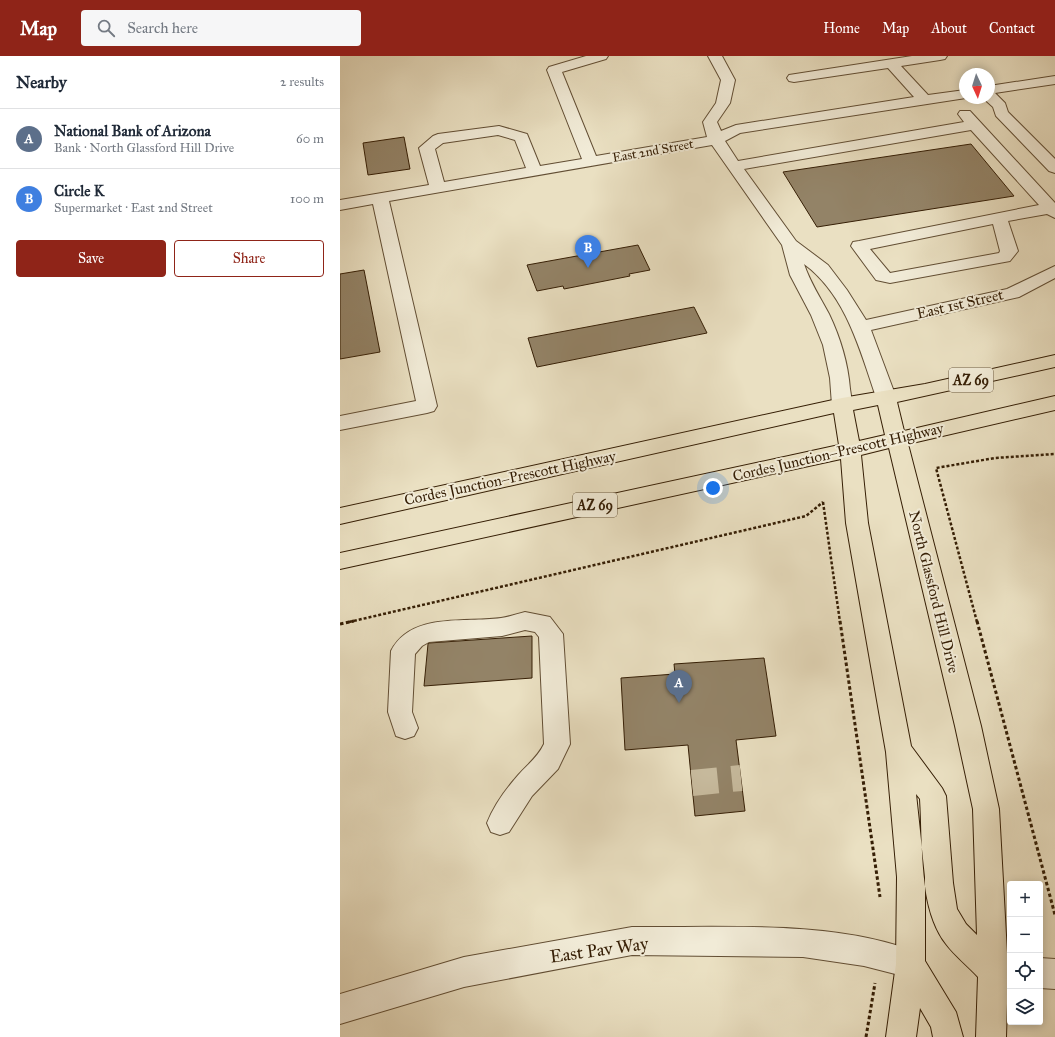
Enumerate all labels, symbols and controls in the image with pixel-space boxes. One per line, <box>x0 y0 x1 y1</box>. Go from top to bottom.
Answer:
search box <box>81 10 361 46</box>
text: Map <box>20 17 57 40</box>
icon: search <box>95 17 117 39</box>
text: Search here <box>127 19 198 37</box>
text: Home <box>823 20 860 37</box>
text: Map <box>882 20 909 37</box>
text: About <box>931 20 967 37</box>
text: Contact <box>989 20 1035 37</box>
north arrow <box>959 68 995 104</box>
text: Nearby <box>16 72 67 93</box>
text: 2 results <box>280 74 324 90</box>
text: National Bank of Arizona <box>54 122 211 140</box>
text: A <box>25 131 33 147</box>
text: 60 m <box>296 131 324 147</box>
street label: East 2nd Street <box>611 136 695 166</box>
text: Bank · North Glassford Hill Drive <box>54 140 234 156</box>
text: Circle K <box>54 182 104 200</box>
text: B <box>25 191 33 207</box>
text: 100 m <box>290 191 324 207</box>
text: Supermarket · East 2nd Street <box>54 200 213 216</box>
pin: B <box>575 235 601 268</box>
button: Save <box>16 240 166 277</box>
button: Share <box>174 240 324 277</box>
street label: East 1st Street <box>915 285 1006 323</box>
road number: AZ 69 <box>949 368 993 392</box>
street label: Cordes Junction–Prescott Highway <box>731 419 946 486</box>
street label: Cordes Junction–Prescott Highway <box>403 447 619 510</box>
your location <box>703 478 723 498</box>
road number: AZ 69 <box>573 493 617 517</box>
street label: North Glassford Hill Drive <box>905 509 963 675</box>
pin: A <box>666 670 692 703</box>
map controls <box>1007 881 1043 1025</box>
button: + <box>1007 881 1043 917</box>
button: − <box>1007 917 1043 953</box>
street label: East Pav Way <box>548 932 650 968</box>
button: locate <box>1007 953 1043 989</box>
button: layers <box>1007 989 1043 1025</box>

